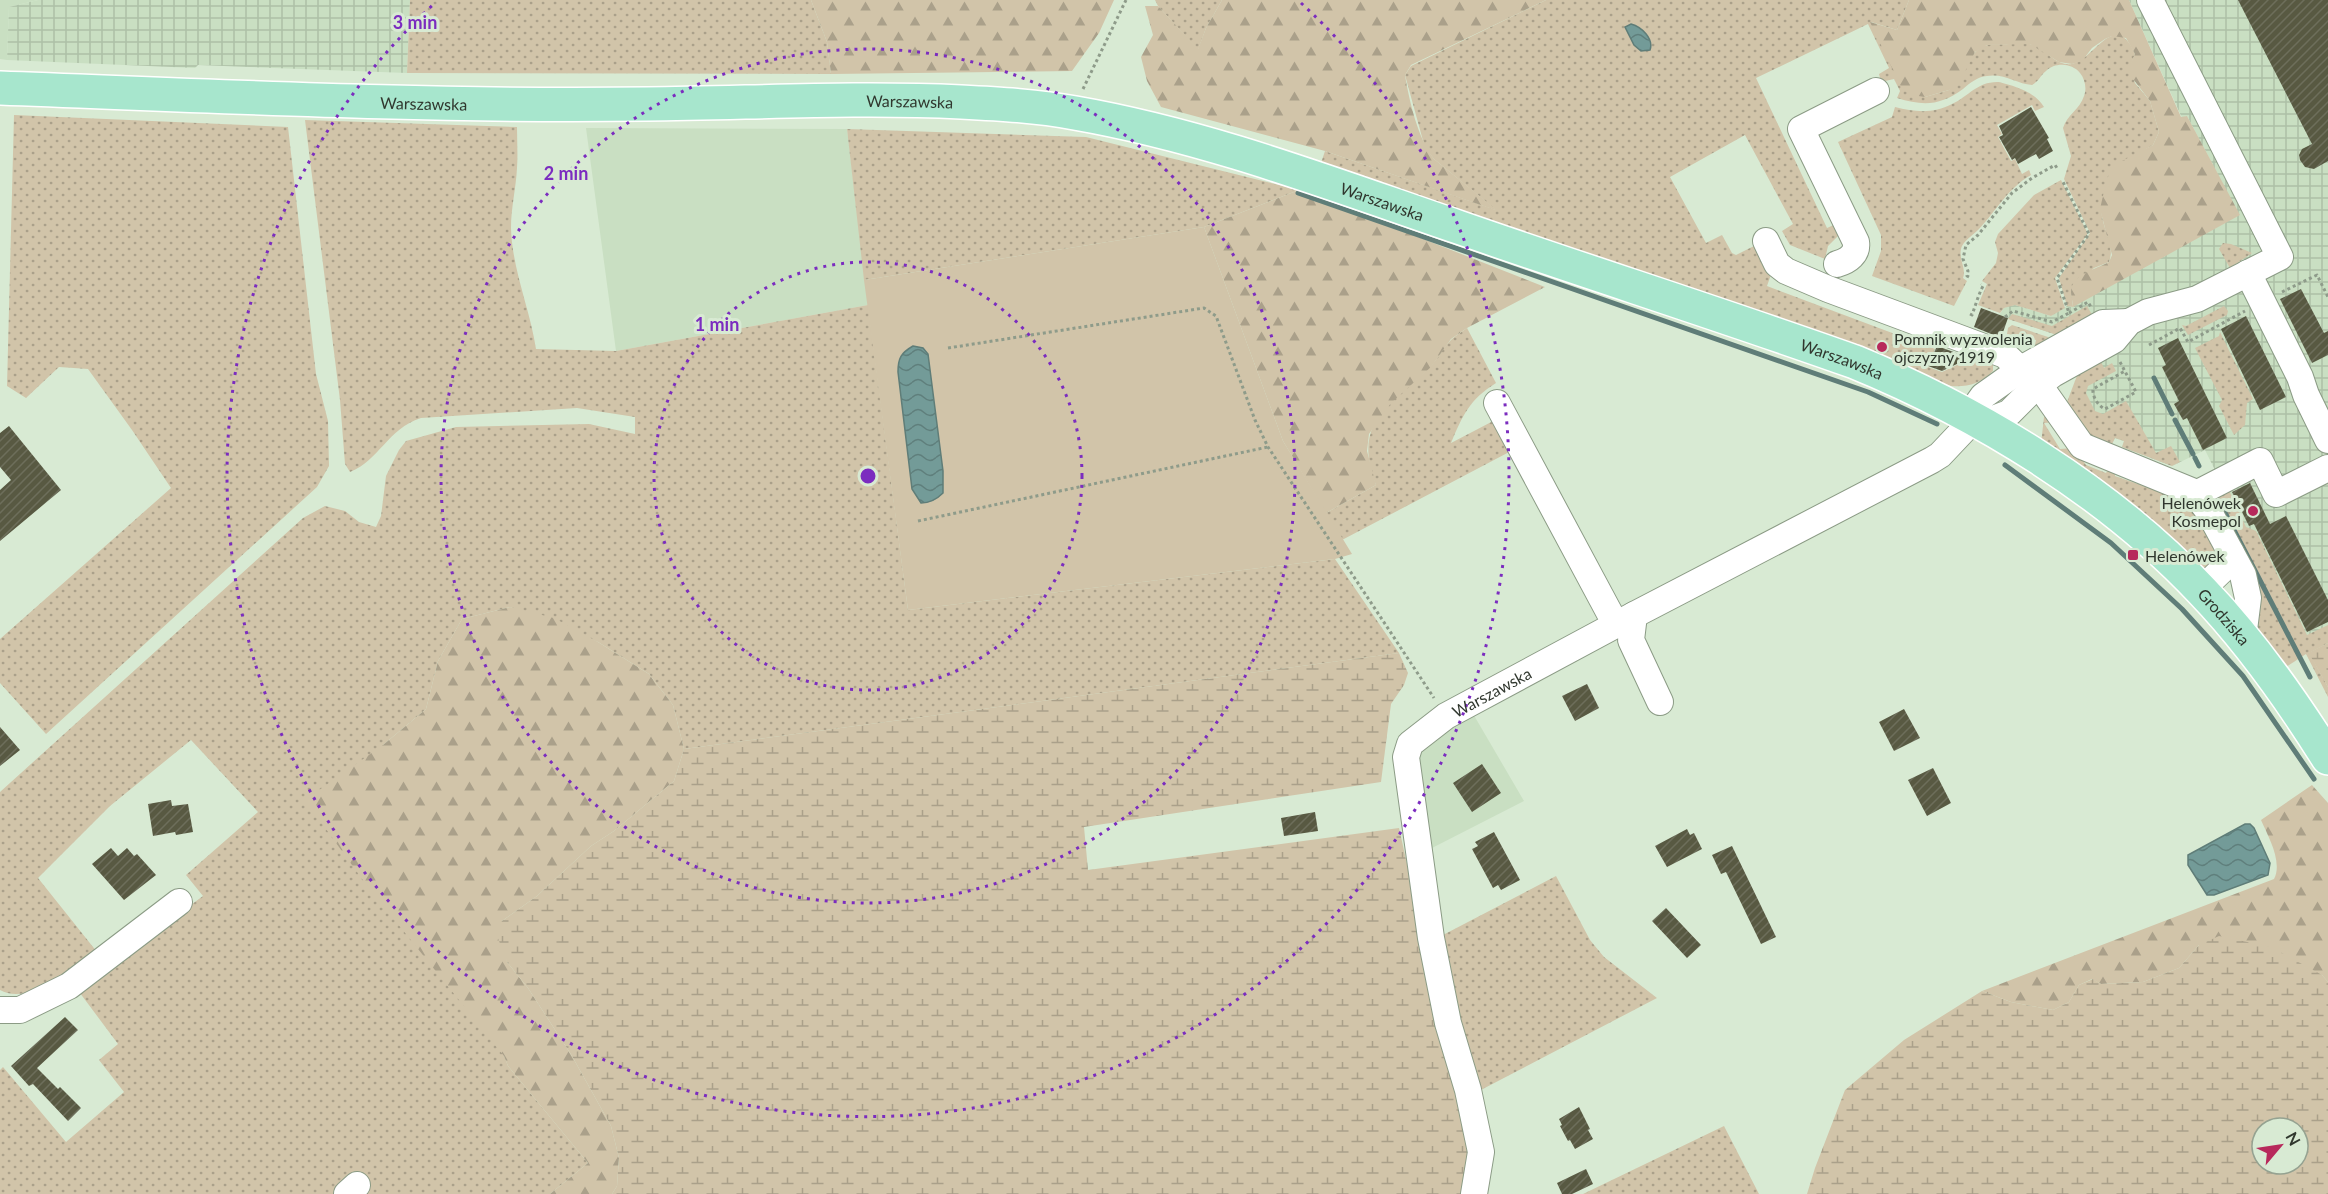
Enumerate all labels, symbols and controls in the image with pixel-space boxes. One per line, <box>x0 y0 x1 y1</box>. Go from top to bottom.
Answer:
text: 3 min <box>393 11 437 33</box>
street label: Warszawska <box>866 91 954 111</box>
street label: Warszawska <box>380 92 467 113</box>
text: 2 min <box>544 162 588 184</box>
street label: Warszawska <box>1338 178 1427 224</box>
text: 1 min <box>695 313 739 335</box>
place label: Pomnik wyzwolenia ojczyzny 1919 <box>1894 329 2033 366</box>
street label: Warszawska <box>1798 334 1886 382</box>
marker: Pomnik wyzwolenia ojczyzny 1919 <box>1875 340 1889 354</box>
centre of rings <box>858 466 878 486</box>
place label: Helenówek Kosmepol <box>2161 493 2242 530</box>
marker: Helenówek Kosmepol <box>2246 504 2260 518</box>
place label: Helenówek <box>2145 546 2225 565</box>
marker: Helenówek <box>2126 548 2140 562</box>
street label: Grodziska <box>2195 584 2255 649</box>
street label: Warszawska <box>1449 663 1534 721</box>
north arrow <box>2250 1116 2310 1176</box>
text: N <box>2282 1128 2305 1148</box>

